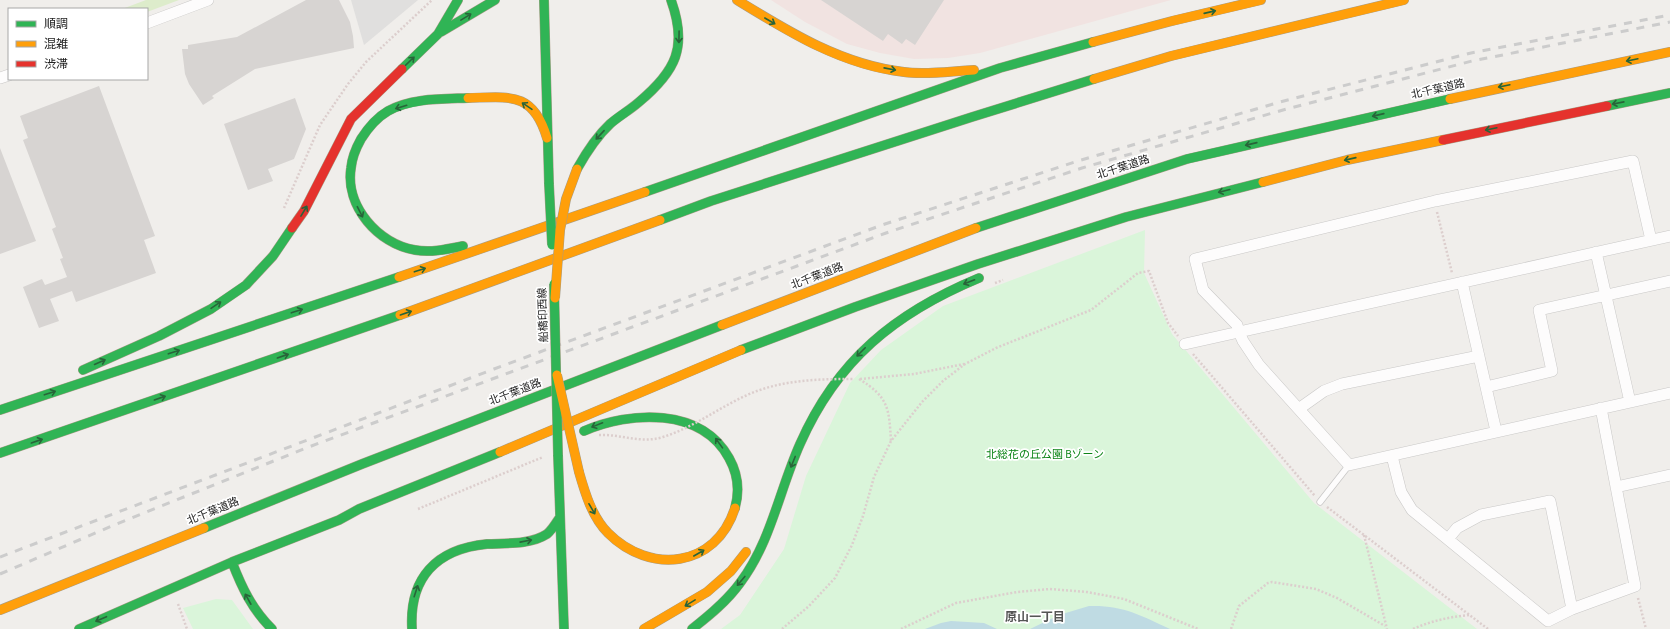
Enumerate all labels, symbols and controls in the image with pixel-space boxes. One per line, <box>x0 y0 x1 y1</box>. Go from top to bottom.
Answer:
legend <box>8 8 148 80</box>
one-way arrow <box>1203 8 1216 16</box>
one-way arrow <box>460 12 472 20</box>
text: 順調 <box>44 16 68 33</box>
one-way arrow <box>764 17 776 25</box>
one-way arrow <box>676 31 683 44</box>
text: 混雑 <box>44 36 68 53</box>
text: 渋滞 <box>44 56 68 73</box>
one-way arrow <box>405 56 415 66</box>
one-way arrow <box>1626 57 1639 65</box>
one-way arrow <box>883 66 896 74</box>
street label: 北千葉道路 <box>1410 76 1466 102</box>
one-way arrow <box>1498 83 1511 91</box>
one-way arrow <box>1612 100 1625 108</box>
one-way arrow <box>522 102 533 110</box>
one-way arrow <box>394 104 407 111</box>
one-way arrow <box>1372 112 1385 120</box>
one-way arrow <box>1485 126 1498 134</box>
one-way arrow <box>595 130 605 140</box>
one-way arrow <box>1245 141 1258 148</box>
street label: 北千葉道路 <box>1095 151 1151 183</box>
one-way arrow <box>1344 156 1357 164</box>
one-way arrow <box>1217 188 1230 195</box>
one-way arrow <box>300 205 308 217</box>
one-way arrow <box>357 205 364 217</box>
street label: 北千葉道路 <box>789 259 845 293</box>
one-way arrow <box>414 266 427 273</box>
one-way arrow <box>964 279 976 287</box>
street label: 船橋印西線 <box>535 287 551 343</box>
one-way arrow <box>210 301 221 309</box>
one-way arrow <box>290 307 303 314</box>
one-way arrow <box>399 309 411 317</box>
one-way arrow <box>856 347 866 357</box>
one-way arrow <box>167 348 180 355</box>
one-way arrow <box>276 351 288 359</box>
one-way arrow <box>93 358 105 366</box>
street label: 北千葉道路 <box>487 375 543 409</box>
one-way arrow <box>44 389 57 396</box>
one-way arrow <box>153 394 166 401</box>
one-way arrow <box>592 422 604 430</box>
one-way arrow <box>30 436 42 444</box>
one-way arrow <box>715 438 723 449</box>
park label: 北総花の丘公園 Bゾーン <box>986 447 1104 462</box>
one-way arrow <box>788 456 796 468</box>
street label: 北千葉道路 <box>185 494 241 528</box>
one-way arrow <box>589 503 597 515</box>
one-way arrow <box>519 536 532 544</box>
one-way arrow <box>693 548 705 556</box>
one-way arrow <box>737 575 746 586</box>
one-way arrow <box>413 584 420 597</box>
one-way arrow <box>243 593 251 605</box>
one-way arrow <box>684 599 696 607</box>
district label: 原山一丁目 <box>1005 609 1065 626</box>
one-way arrow <box>96 616 108 624</box>

